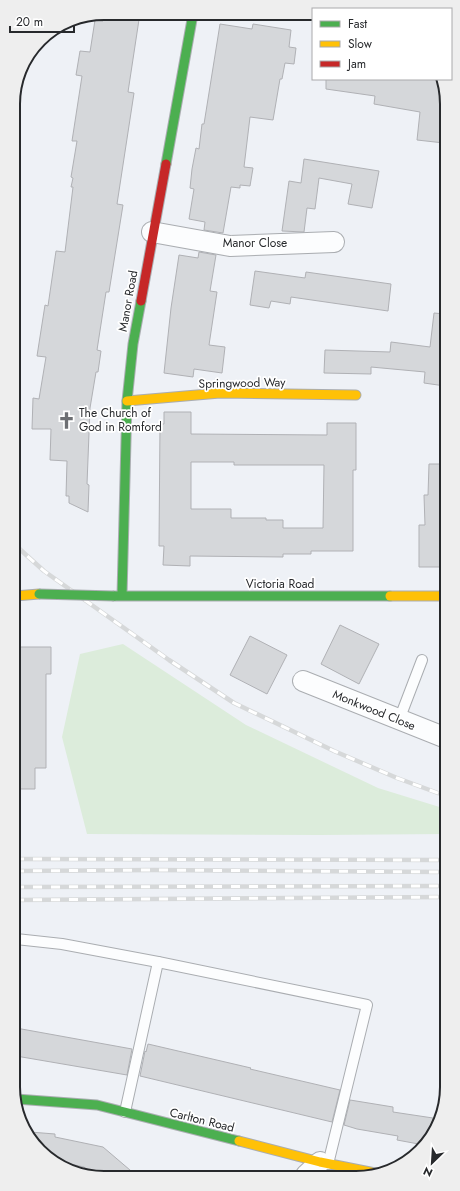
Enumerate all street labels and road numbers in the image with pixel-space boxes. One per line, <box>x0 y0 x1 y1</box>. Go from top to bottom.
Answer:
street label: Manor Close <box>223 234 287 252</box>
street label: Manor Road <box>114 269 142 333</box>
street label: Springwood Way <box>198 373 286 393</box>
street label: Victoria Road <box>246 575 314 593</box>
street label: Monkwood Close <box>330 685 418 735</box>
street label: Carlton Road <box>168 1103 236 1137</box>

